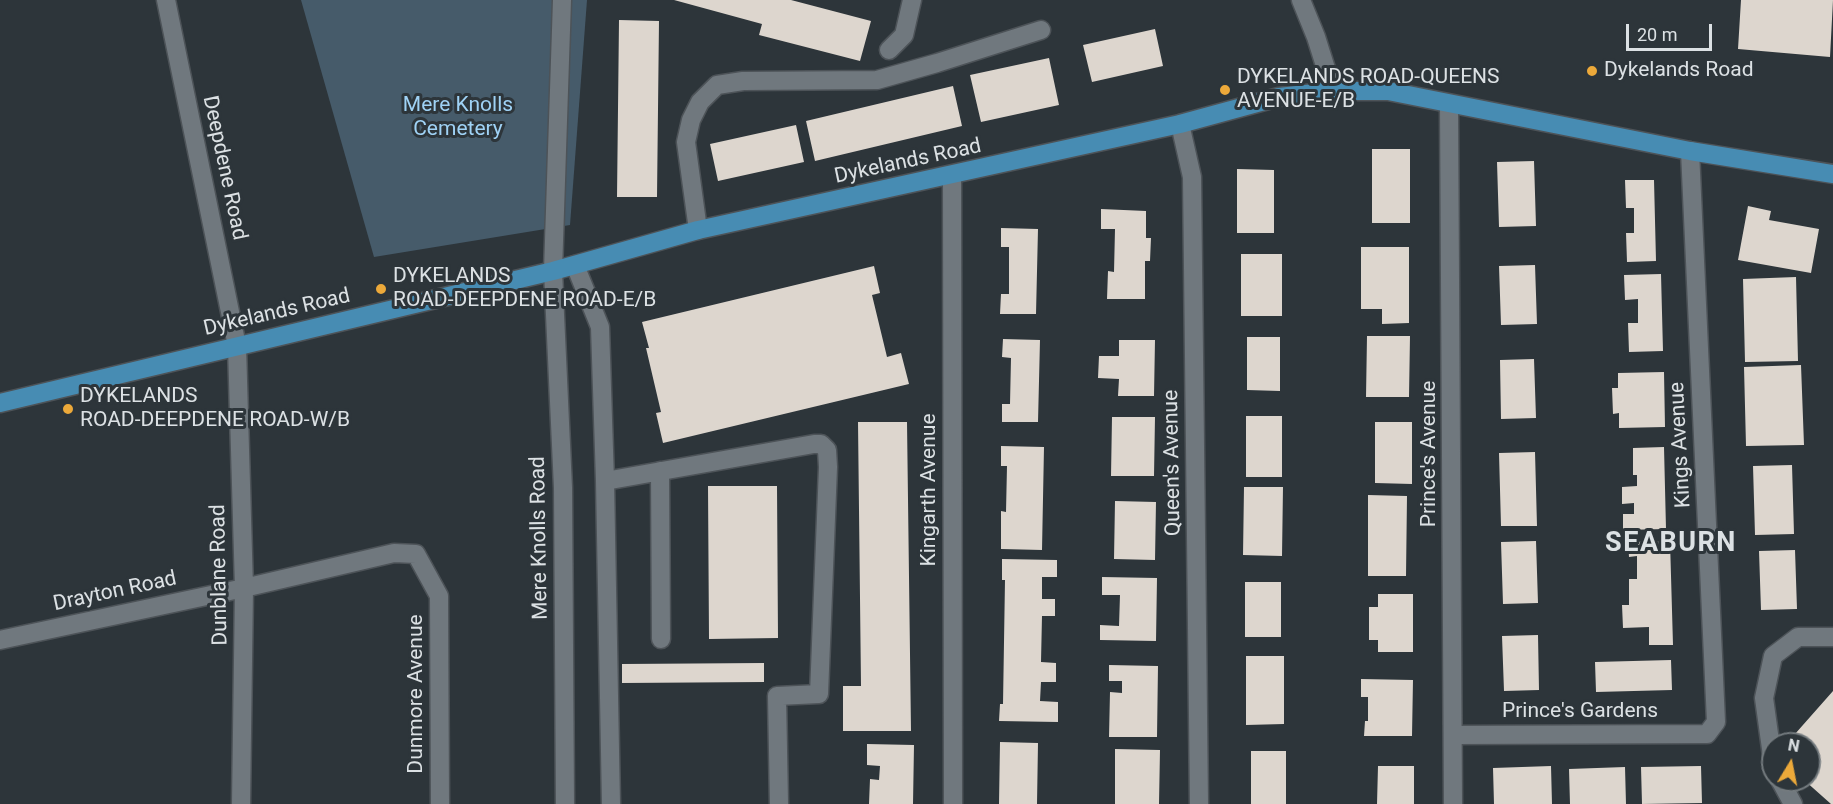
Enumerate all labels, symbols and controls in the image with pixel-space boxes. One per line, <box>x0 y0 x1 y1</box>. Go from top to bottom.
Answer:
scale bar <box>1629 12 1714 50</box>
text: 20 m <box>1637 24 1677 45</box>
place label: Dykelands Road <box>1604 58 1753 84</box>
marker: Dykelands Road <box>1585 64 1599 78</box>
place label: DYKELANDS ROAD-QUEENS AVENUE-E/B <box>1237 65 1500 115</box>
marker: DYKELANDS ROAD-QUEENS AVENUE-E/B <box>1218 83 1232 97</box>
park label: Mere Knolls Cemetery <box>403 93 513 143</box>
street label: Deepdene Road <box>196 94 252 242</box>
street label: Dykelands Road <box>832 134 984 190</box>
place label: DYKELANDS ROAD-DEEPDENE ROAD-E/B <box>393 264 656 314</box>
marker: DYKELANDS ROAD-DEEPDENE ROAD-E/B <box>374 282 388 296</box>
street label: Dykelands Road <box>201 284 353 342</box>
street label: Prince's Avenue <box>1417 381 1443 527</box>
street label: Kings Avenue <box>1665 381 1697 509</box>
place label: DYKELANDS ROAD-DEEPDENE ROAD-W/B <box>80 384 350 434</box>
street label: Queen's Avenue <box>1159 390 1187 536</box>
marker: DYKELANDS ROAD-DEEPDENE ROAD-W/B <box>61 402 75 416</box>
street label: Kingarth Avenue <box>917 413 943 567</box>
street label: Mere Knolls Road <box>526 456 554 620</box>
street label: Dunblane Road <box>206 504 234 646</box>
district label: SEABURN <box>1605 528 1737 560</box>
street label: Drayton Road <box>51 567 179 617</box>
street label: Dunmore Avenue <box>404 614 430 774</box>
street label: Prince's Gardens <box>1502 699 1658 725</box>
north arrow <box>1761 732 1821 792</box>
text: N <box>1787 735 1801 756</box>

